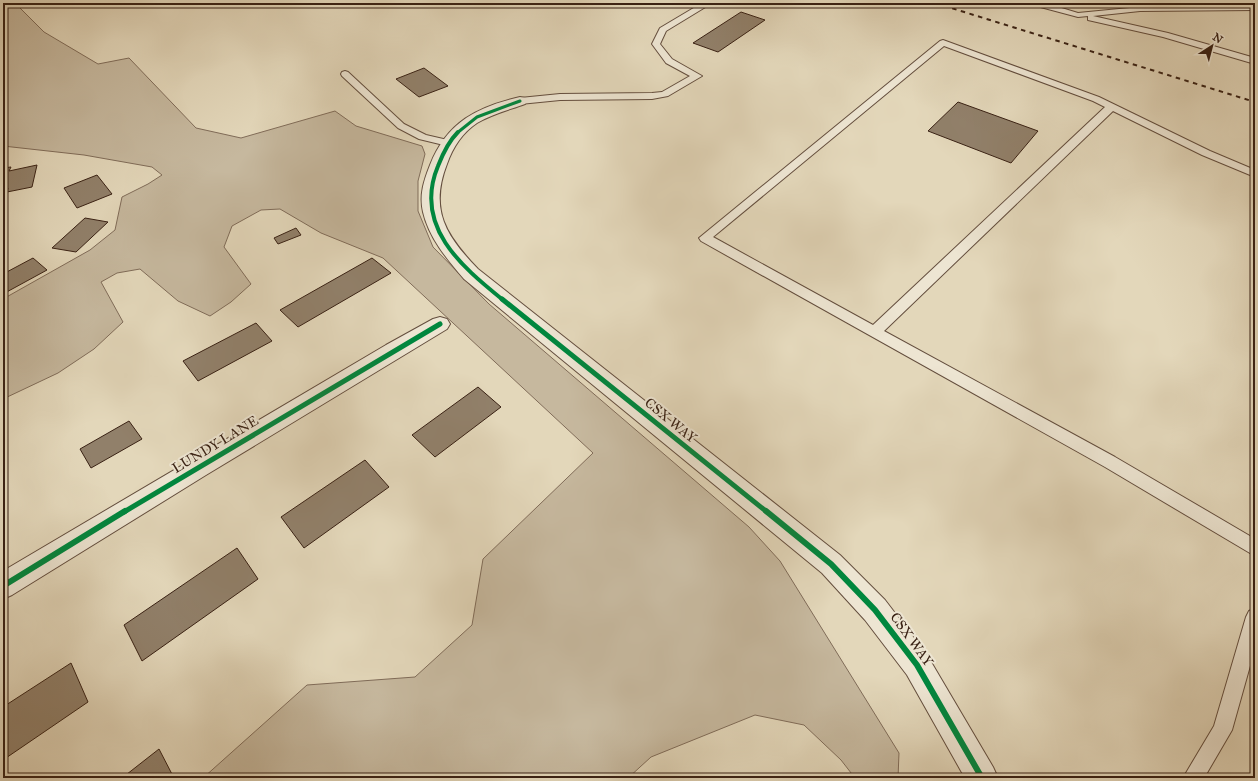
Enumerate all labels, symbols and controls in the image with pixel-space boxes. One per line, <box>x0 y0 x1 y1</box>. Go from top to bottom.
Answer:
north arrow <box>1192 26 1232 66</box>
text: N <box>1210 30 1226 47</box>
street label: CSX WAY <box>641 394 701 447</box>
street label: LUNDY LANE <box>169 412 262 477</box>
street label: CSX WAY <box>886 609 937 670</box>

